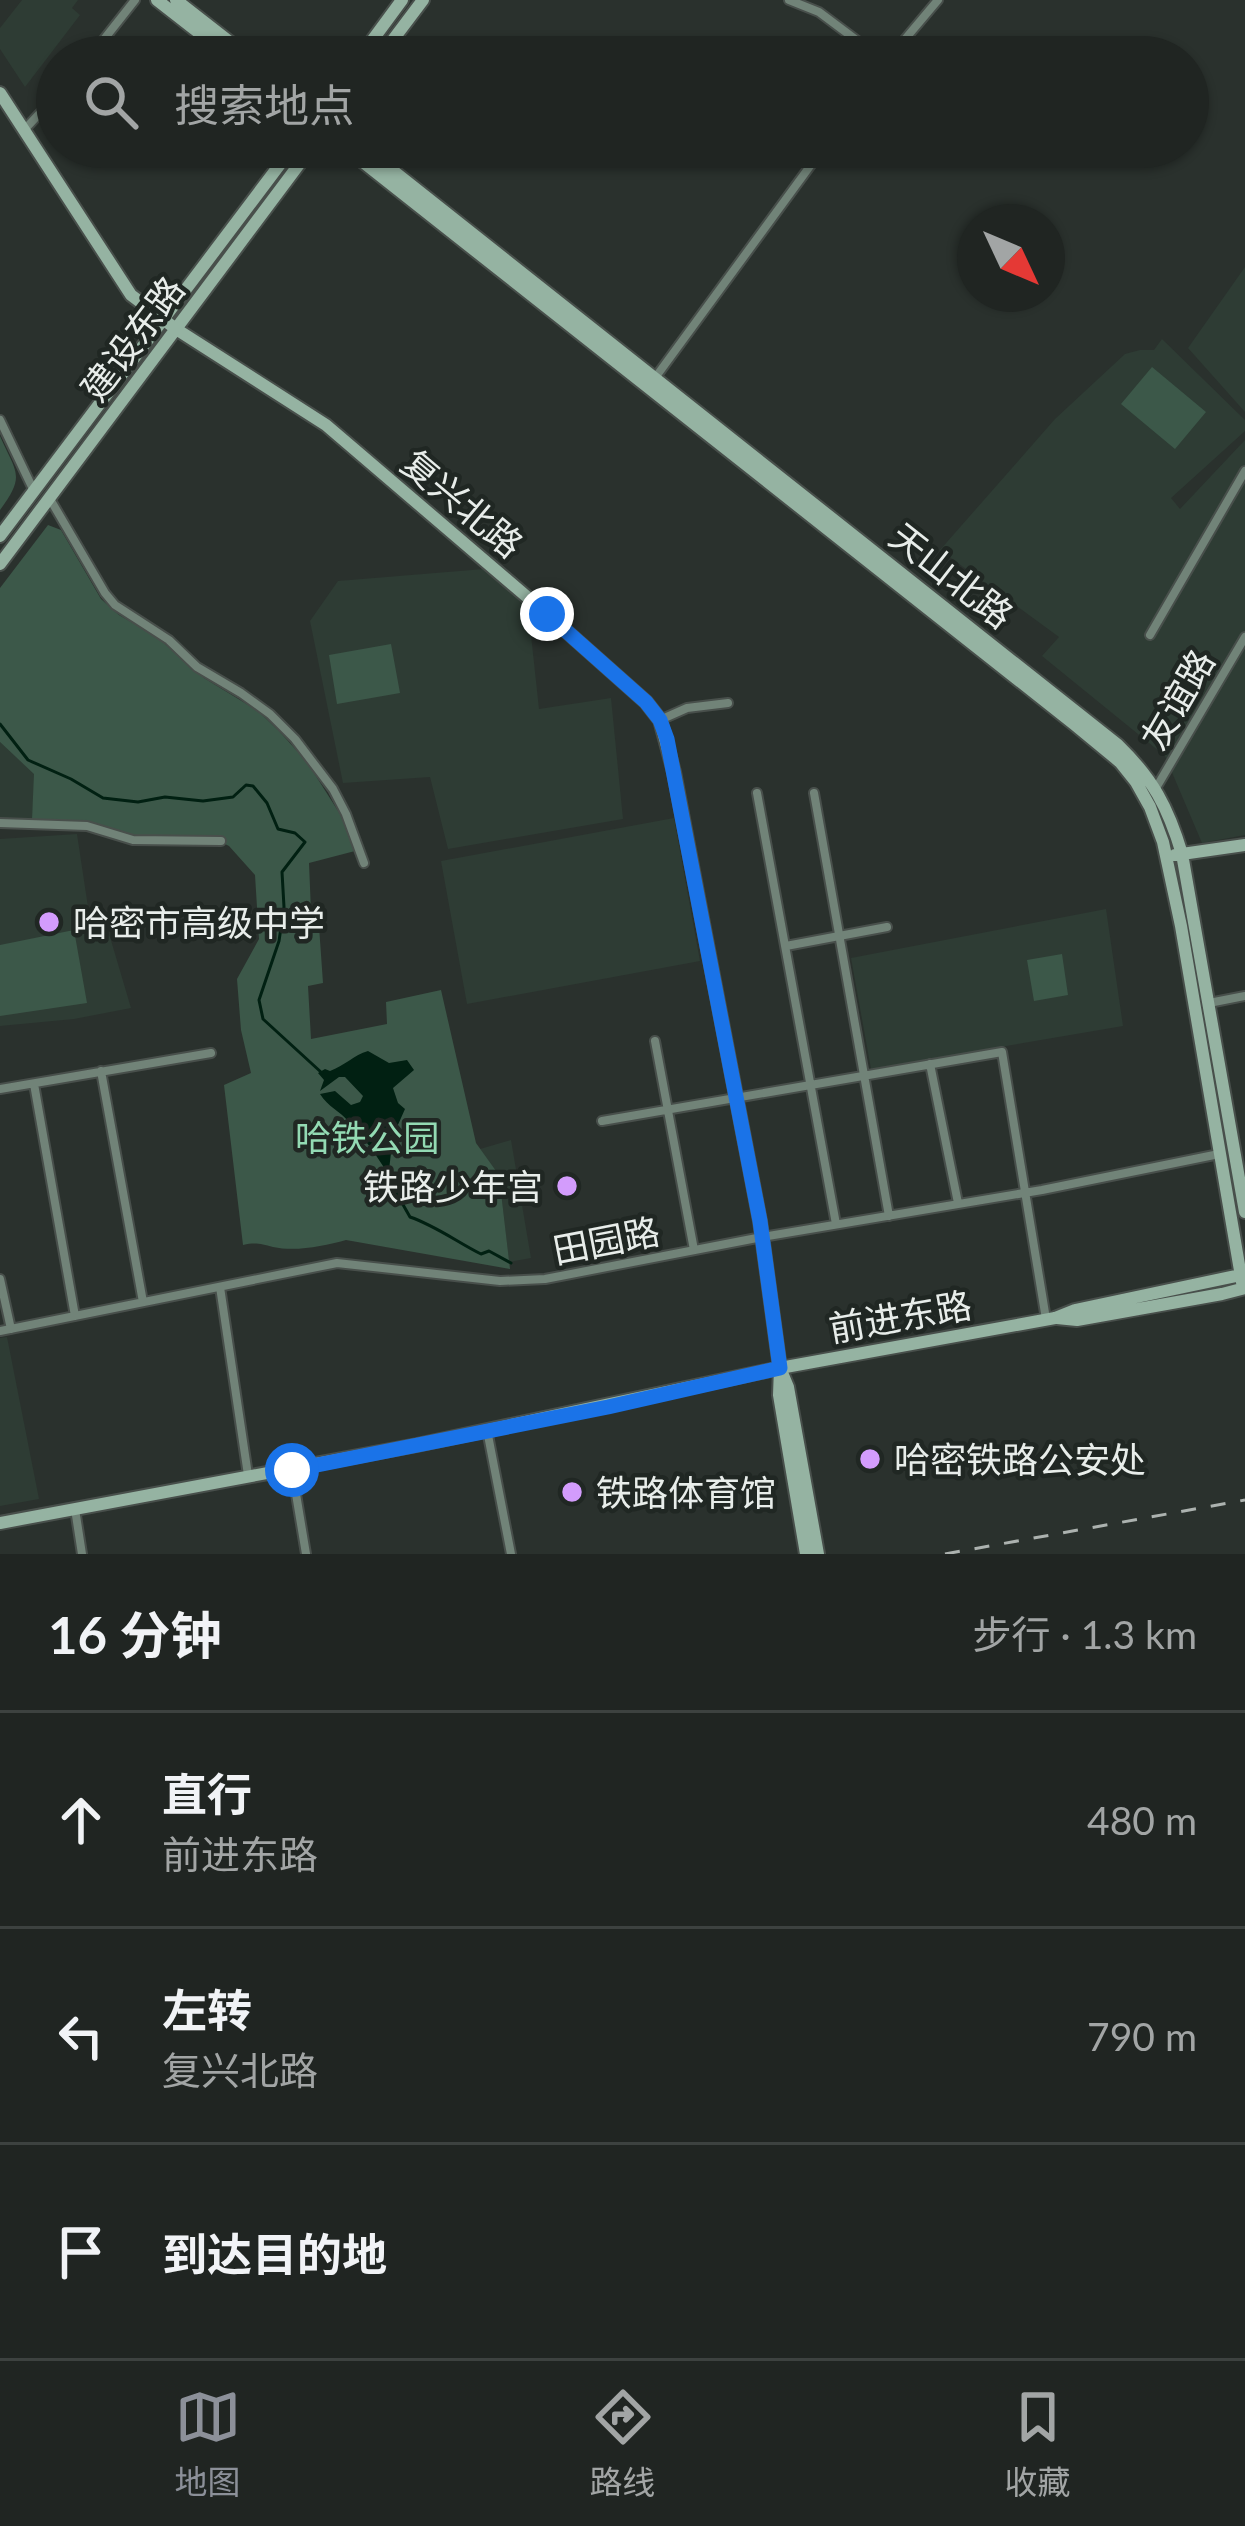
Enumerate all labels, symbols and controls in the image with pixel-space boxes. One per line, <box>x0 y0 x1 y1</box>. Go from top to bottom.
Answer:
search box <box>36 36 1209 168</box>
icon: search <box>78 69 144 135</box>
text: 搜索地点 <box>174 78 354 132</box>
north arrow <box>957 204 1065 312</box>
street label: 建设东路 <box>71 267 193 409</box>
street label: 复兴北路 <box>394 440 532 566</box>
street label: 天山北路 <box>882 513 1022 637</box>
route end <box>520 587 574 641</box>
street label: 友谊路 <box>1131 641 1223 757</box>
place label: 哈密市高级中学 <box>73 900 325 944</box>
marker: 哈密市高级中学 <box>36 909 62 935</box>
park label: 哈铁公园 <box>295 1115 439 1159</box>
place label: 铁路少年宫 <box>363 1164 543 1208</box>
marker: 铁路少年宫 <box>554 1173 580 1199</box>
street label: 田园路 <box>549 1208 663 1272</box>
street label: 前进东路 <box>825 1282 975 1350</box>
place label: 哈密铁路公安处 <box>894 1437 1146 1481</box>
route start <box>265 1443 319 1497</box>
marker: 哈密铁路公安处 <box>857 1446 883 1472</box>
place label: 铁路体育馆 <box>596 1470 776 1514</box>
marker: 铁路体育馆 <box>559 1479 585 1505</box>
text: 16 分钟 <box>48 1604 222 1665</box>
text: 步行 · 1.3 km <box>973 1611 1197 1657</box>
text: 直行 <box>162 1767 252 1821</box>
icon: ahead <box>48 1787 114 1853</box>
text: 480 m <box>1087 1797 1197 1843</box>
text: 前进东路 <box>162 1831 318 1877</box>
text: 左转 <box>162 1983 252 2037</box>
icon: left <box>48 2003 114 2069</box>
text: 790 m <box>1087 2013 1197 2059</box>
text: 复兴北路 <box>162 2047 318 2093</box>
icon: arrive <box>48 2219 114 2285</box>
text: 到达目的地 <box>162 2227 387 2281</box>
tab: 地图 <box>175 2384 241 2504</box>
tab: 路线 <box>590 2384 656 2504</box>
tab: 收藏 <box>1005 2384 1071 2504</box>

